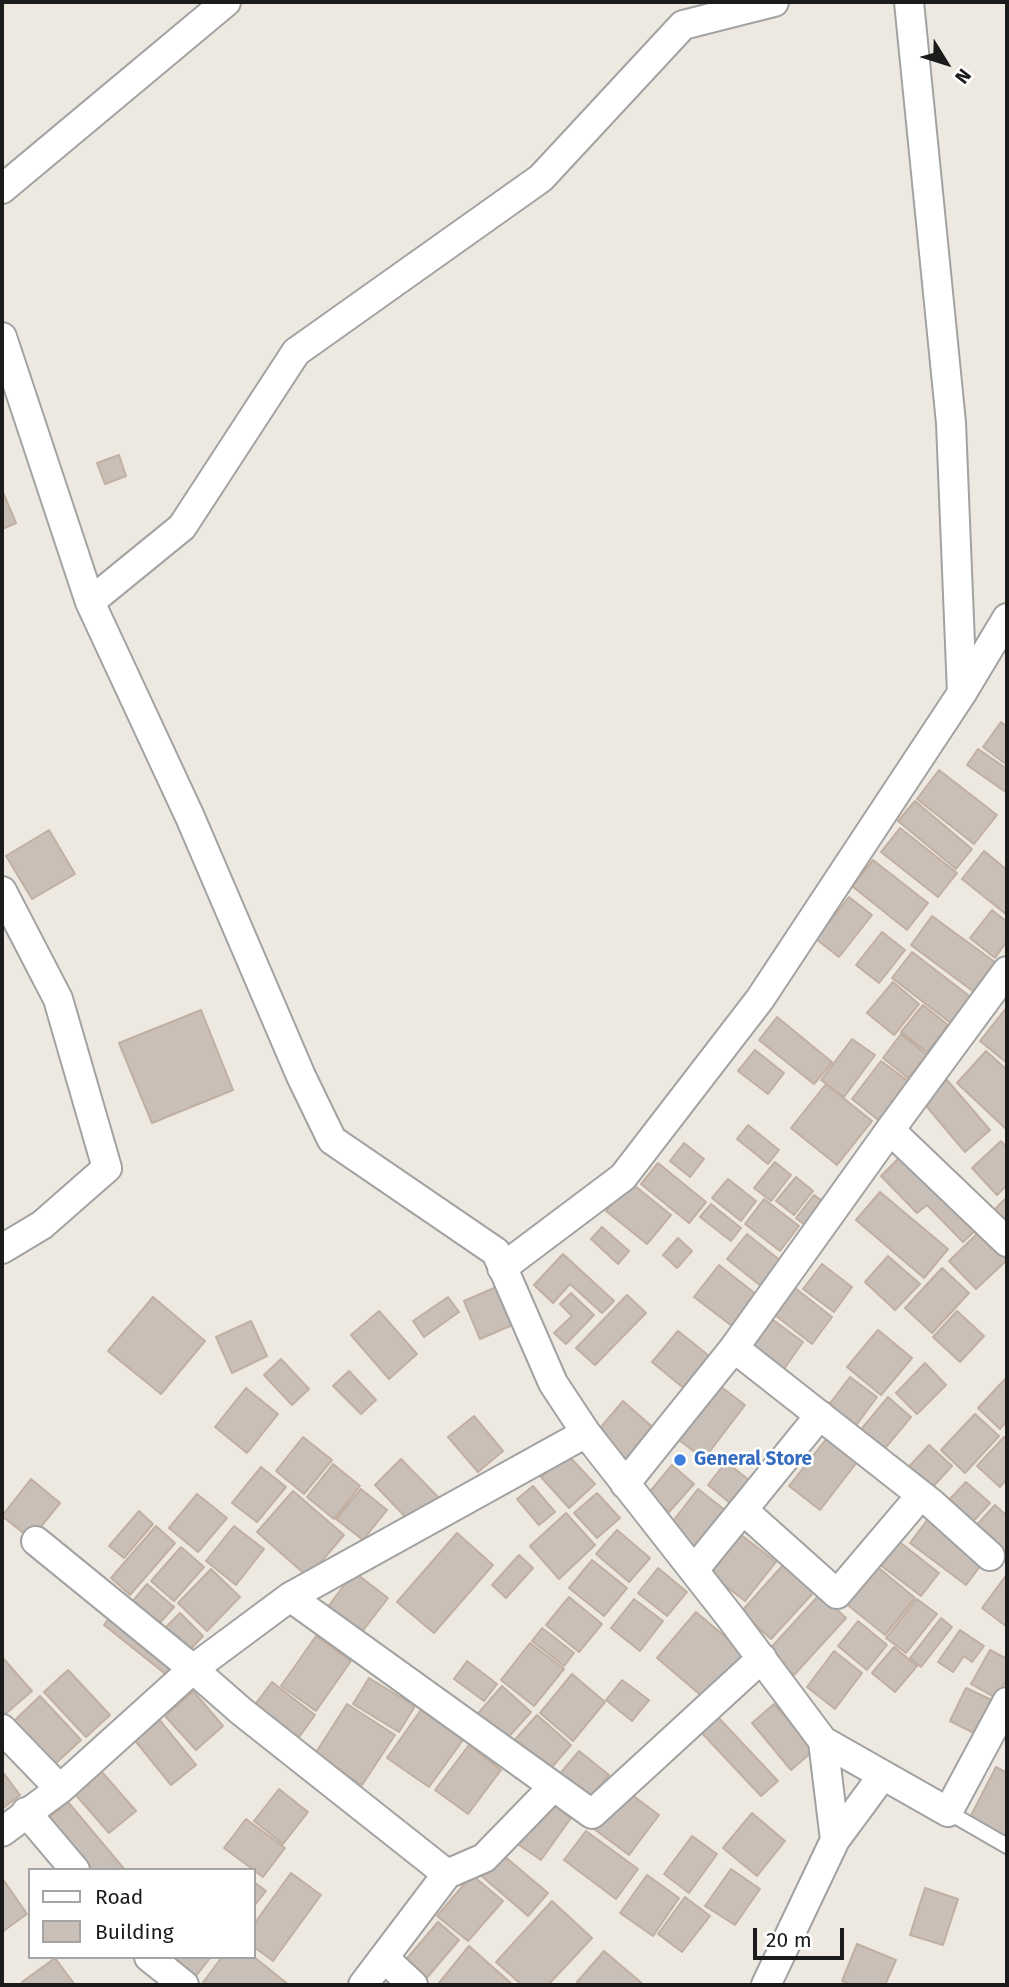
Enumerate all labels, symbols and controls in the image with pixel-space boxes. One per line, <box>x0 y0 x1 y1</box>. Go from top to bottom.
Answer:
north arrow <box>911 28 981 98</box>
text: N <box>950 64 976 88</box>
place label: General Store <box>694 1449 812 1471</box>
marker: General Store <box>672 1452 688 1468</box>
legend <box>28 1868 256 1959</box>
text: Road <box>95 1884 143 1910</box>
scale bar <box>757 1913 848 1957</box>
text: Building <box>95 1919 174 1945</box>
text: 20 m <box>766 1927 812 1953</box>

